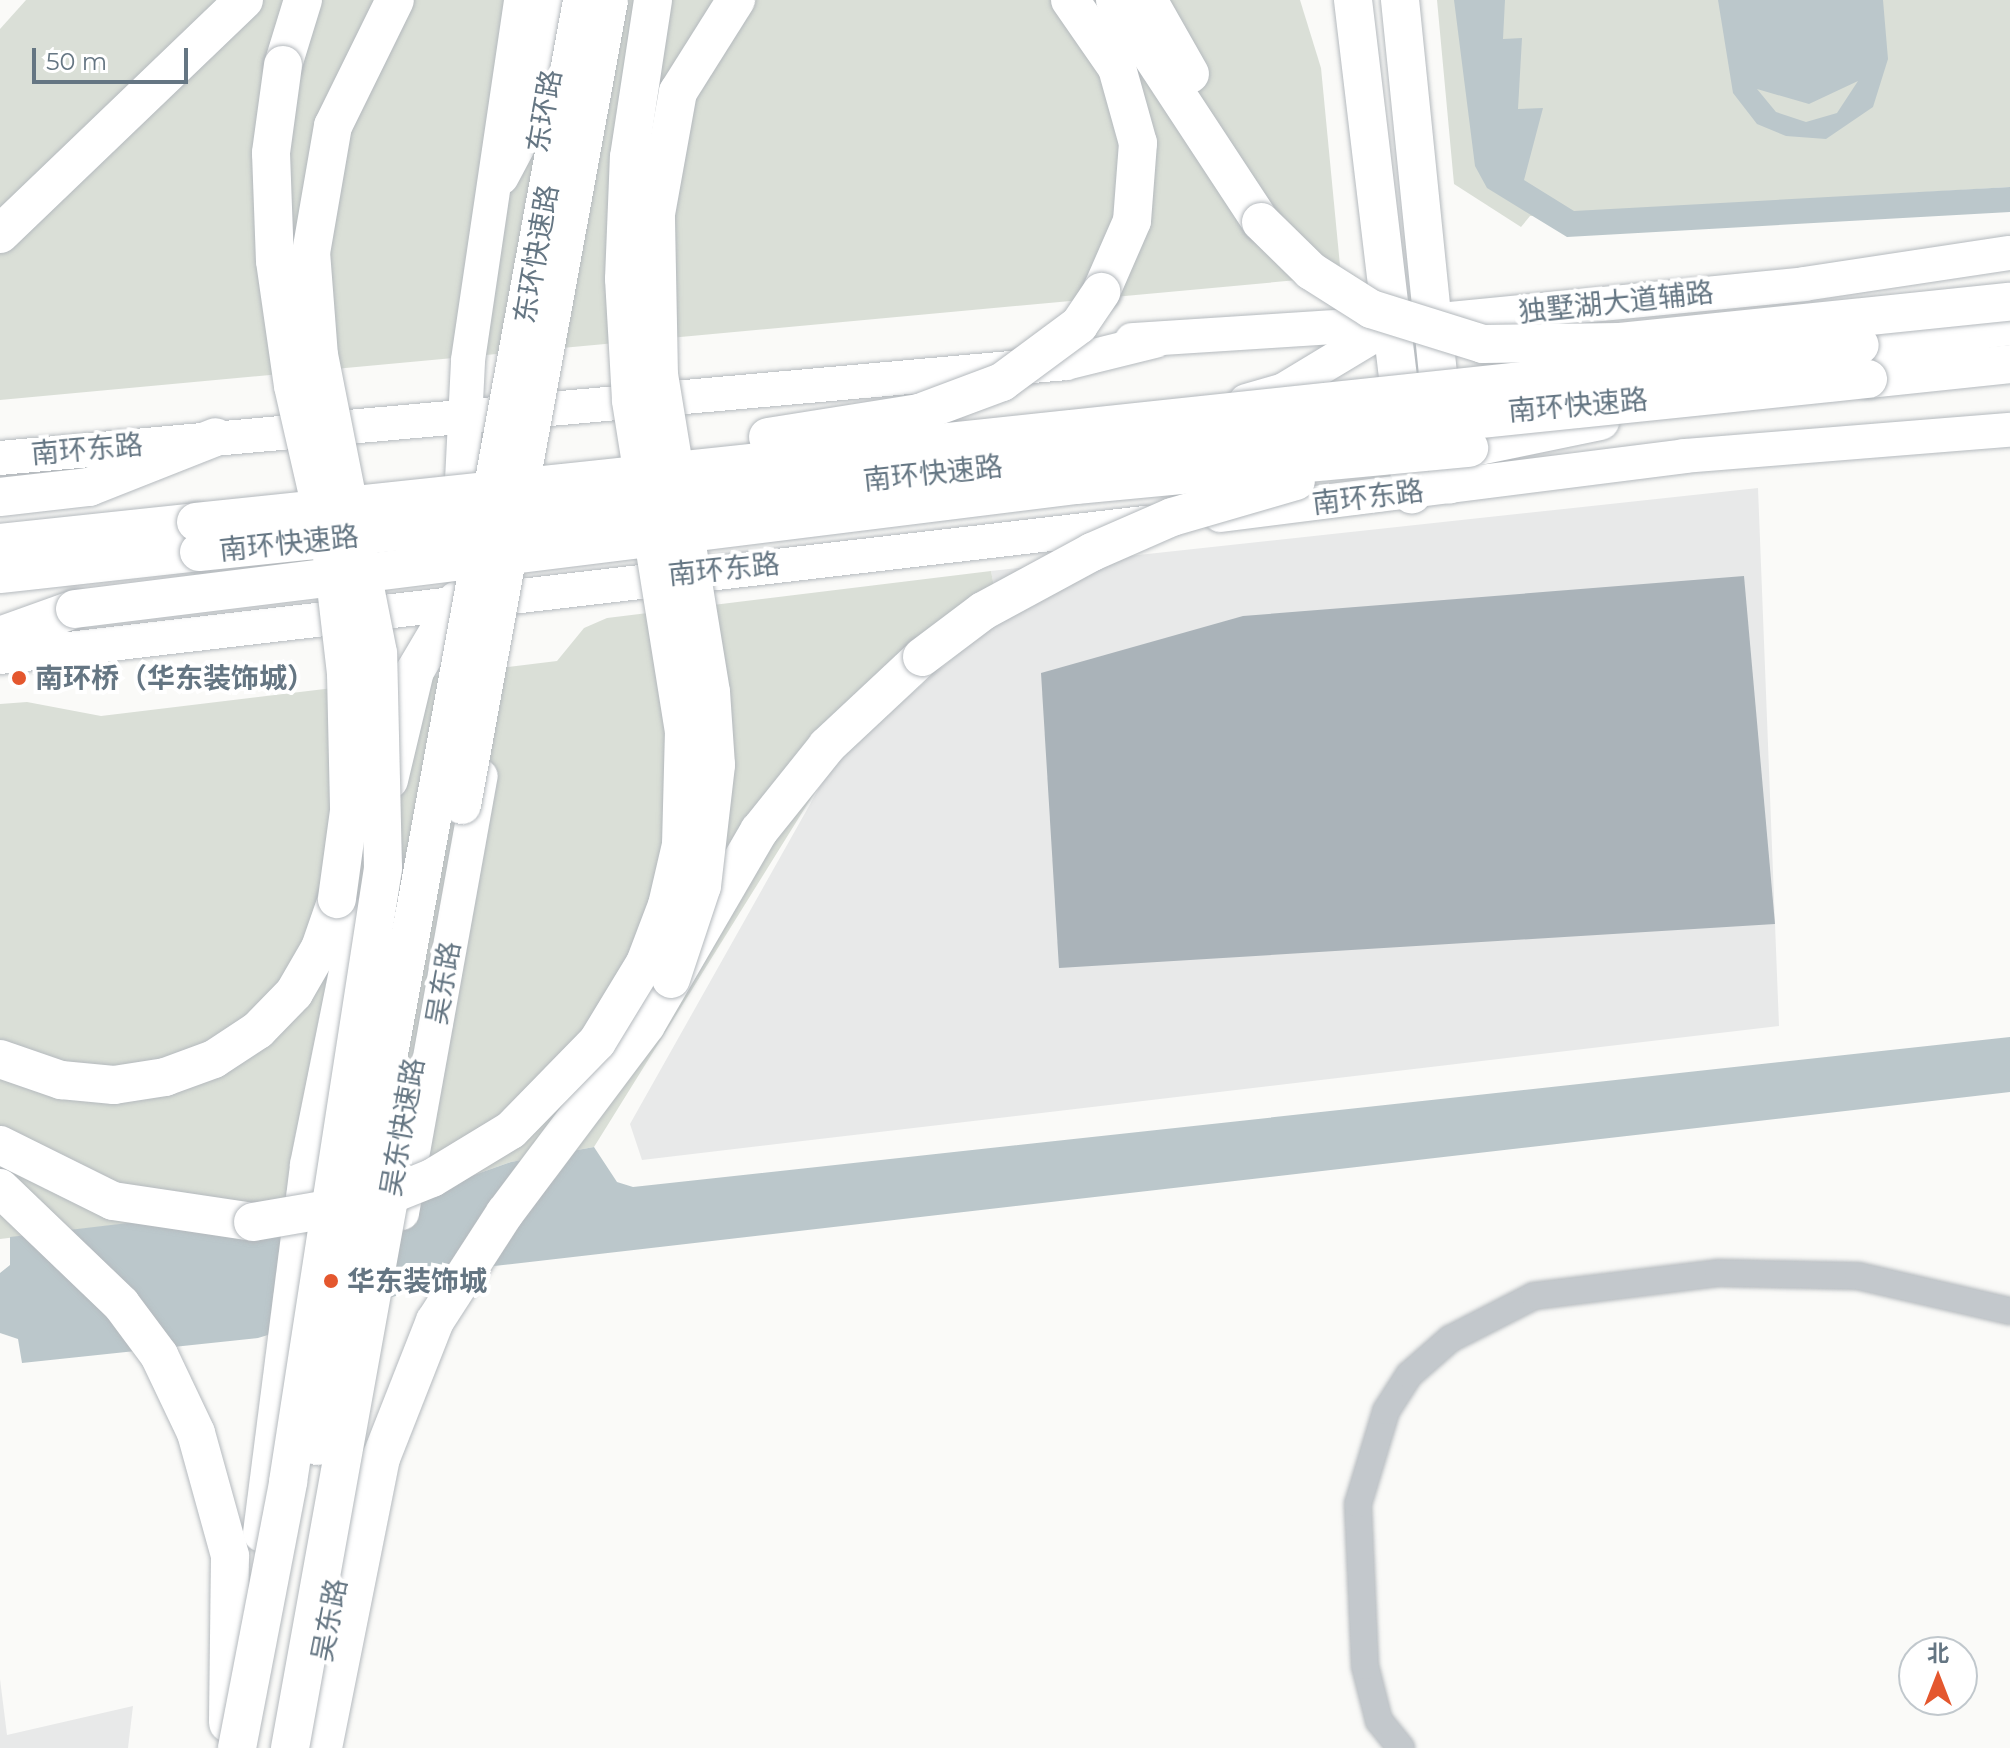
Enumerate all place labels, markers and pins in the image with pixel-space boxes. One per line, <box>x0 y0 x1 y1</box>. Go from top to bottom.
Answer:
place label: 南环桥（华东装饰城） <box>35 661 315 695</box>
marker: 南环桥（华东装饰城） <box>10 669 28 687</box>
place label: 华东装饰城 <box>347 1264 487 1298</box>
marker: 华东装饰城 <box>322 1272 340 1290</box>

